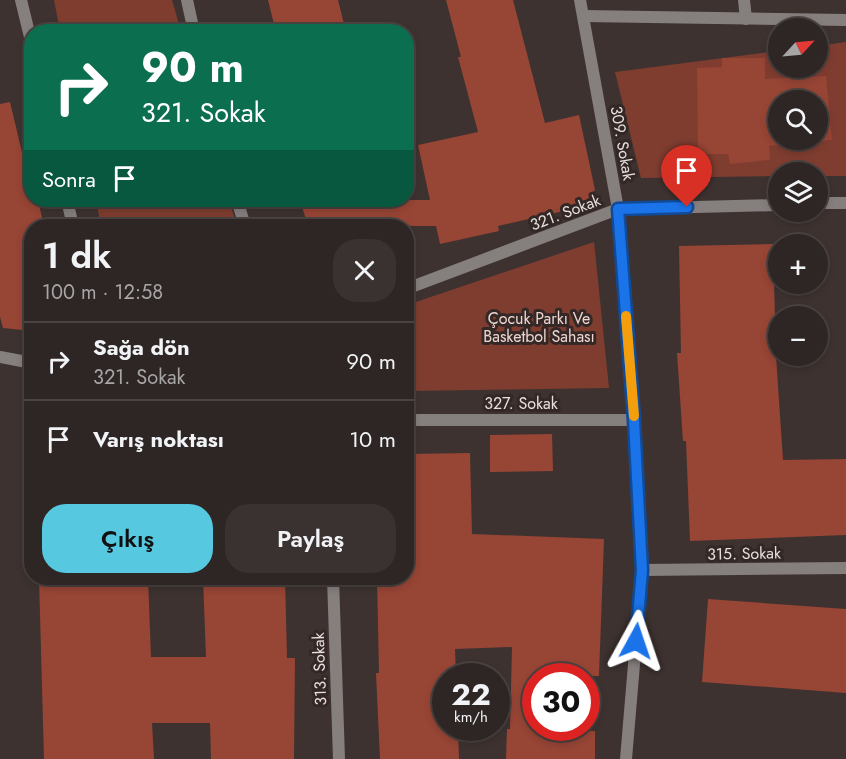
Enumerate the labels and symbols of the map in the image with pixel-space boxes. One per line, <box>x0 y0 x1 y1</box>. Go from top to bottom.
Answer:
north arrow <box>768 18 828 78</box>
street label: 309. Sokak <box>605 104 641 183</box>
pin <box>661 145 712 207</box>
street label: 321. Sokak <box>527 188 605 236</box>
park label: Çocuk Parkı Ve Basketbol Sahası <box>483 307 595 348</box>
street label: 327. Sokak <box>484 392 559 415</box>
street label: 315. Sokak <box>707 541 782 566</box>
position arrow <box>604 609 668 673</box>
street label: 313. Sokak <box>307 631 332 706</box>
speed limit sign: 30 <box>522 663 600 741</box>

